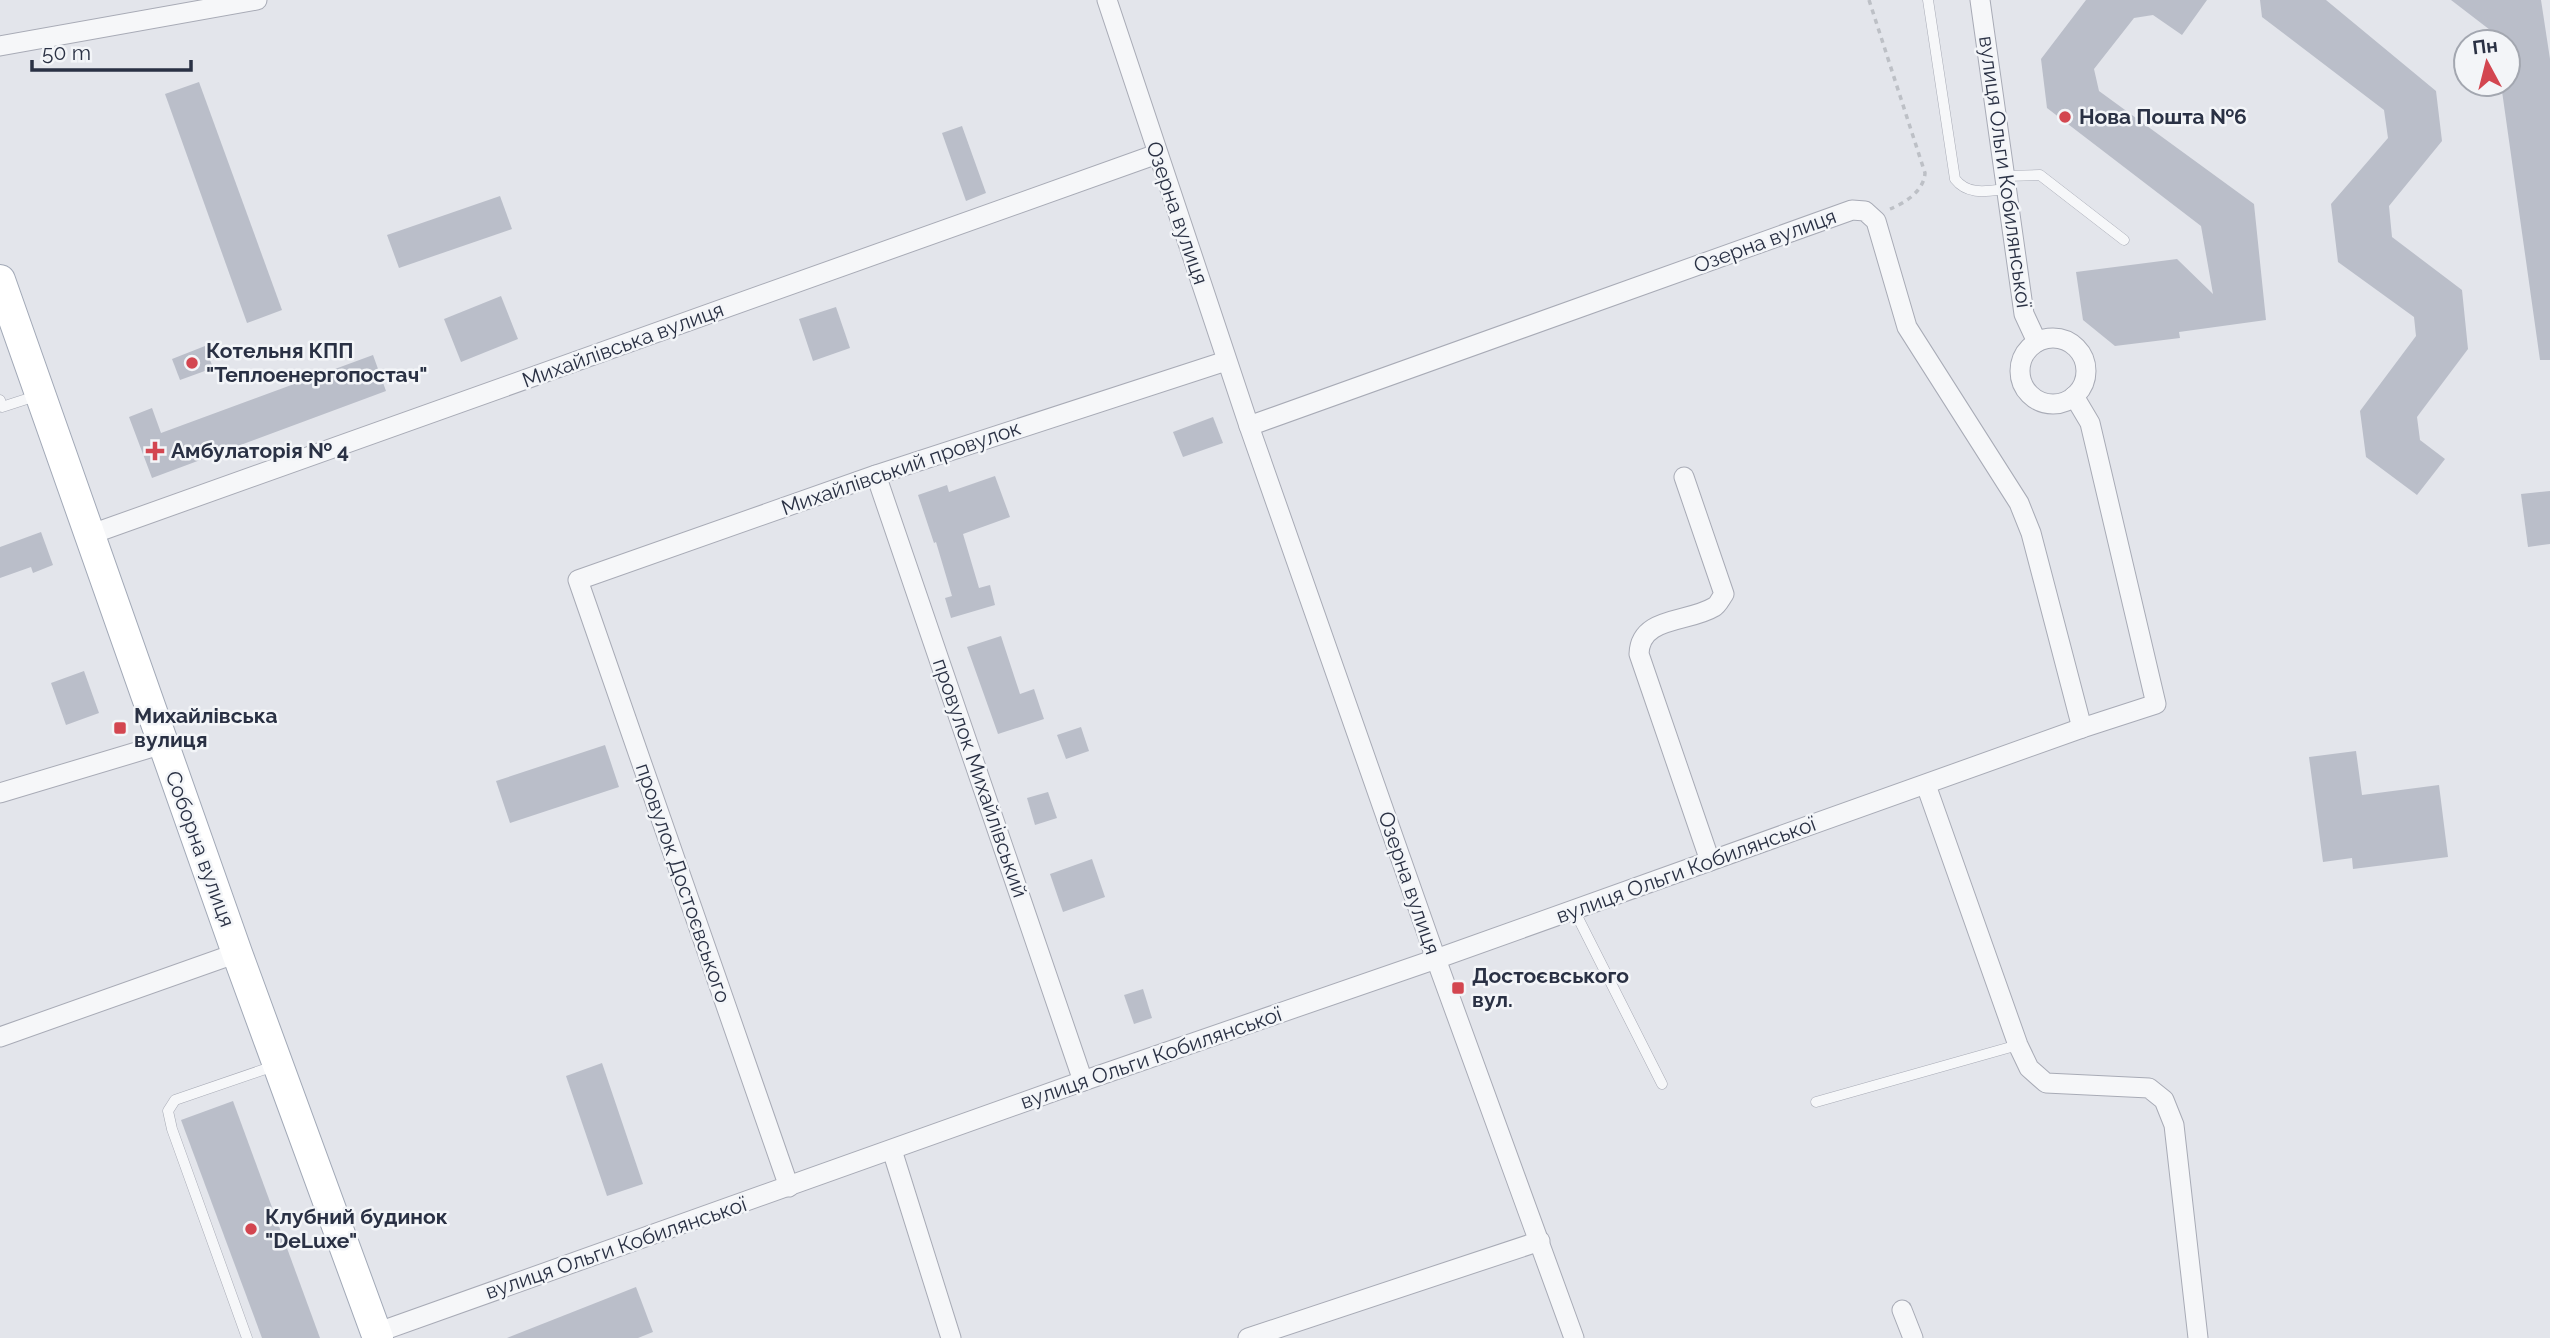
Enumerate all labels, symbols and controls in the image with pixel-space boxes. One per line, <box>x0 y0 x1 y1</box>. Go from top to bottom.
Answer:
scale bar <box>32 28 191 72</box>
north arrow <box>2452 28 2522 98</box>
street label: вулиця Ольги Кобилянської <box>1974 34 2037 310</box>
text: Пн <box>2471 34 2499 59</box>
text: 50 m <box>42 40 91 65</box>
place label: Нова Пошта №6 <box>2079 104 2247 129</box>
marker: Нова Пошта №6 <box>2057 109 2073 125</box>
street label: Озерна вулиця <box>1141 138 1214 288</box>
street label: Озерна вулиця <box>1690 203 1840 278</box>
street label: Михайлівська вулиця <box>519 296 727 393</box>
place label: Котельня КПП "Теплоенергопостач" <box>206 338 427 387</box>
marker: Котельня КПП "Теплоенергопостач" <box>184 355 200 371</box>
street label: Михайлівський провулок <box>778 415 1024 520</box>
place label: Амбулаторія № 4 <box>171 438 349 463</box>
marker: Амбулаторія № 4 <box>145 441 165 461</box>
street label: провулок Михайлівський <box>928 655 1033 901</box>
place label: Михайлівська вулиця <box>134 703 278 752</box>
marker: Михайлівська вулиця <box>112 720 128 736</box>
street label: провулок Достоєвського <box>631 760 736 1006</box>
street label: Соборна вулиця <box>161 767 240 930</box>
street label: Озерна вулиця <box>1373 808 1446 958</box>
street label: вулиця Ольги Кобилянської <box>1553 811 1819 928</box>
place label: Достоєвського вул. <box>1472 963 1629 1012</box>
marker: Достоєвського вул. <box>1450 980 1466 996</box>
street label: вулиця Ольги Кобилянської <box>1017 1001 1285 1114</box>
street label: вулиця Ольги Кобилянської <box>482 1191 750 1304</box>
place label: Клубний будинок "DeLuxe" <box>265 1204 448 1253</box>
marker: Клубний будинок "DeLuxe" <box>243 1221 259 1237</box>

